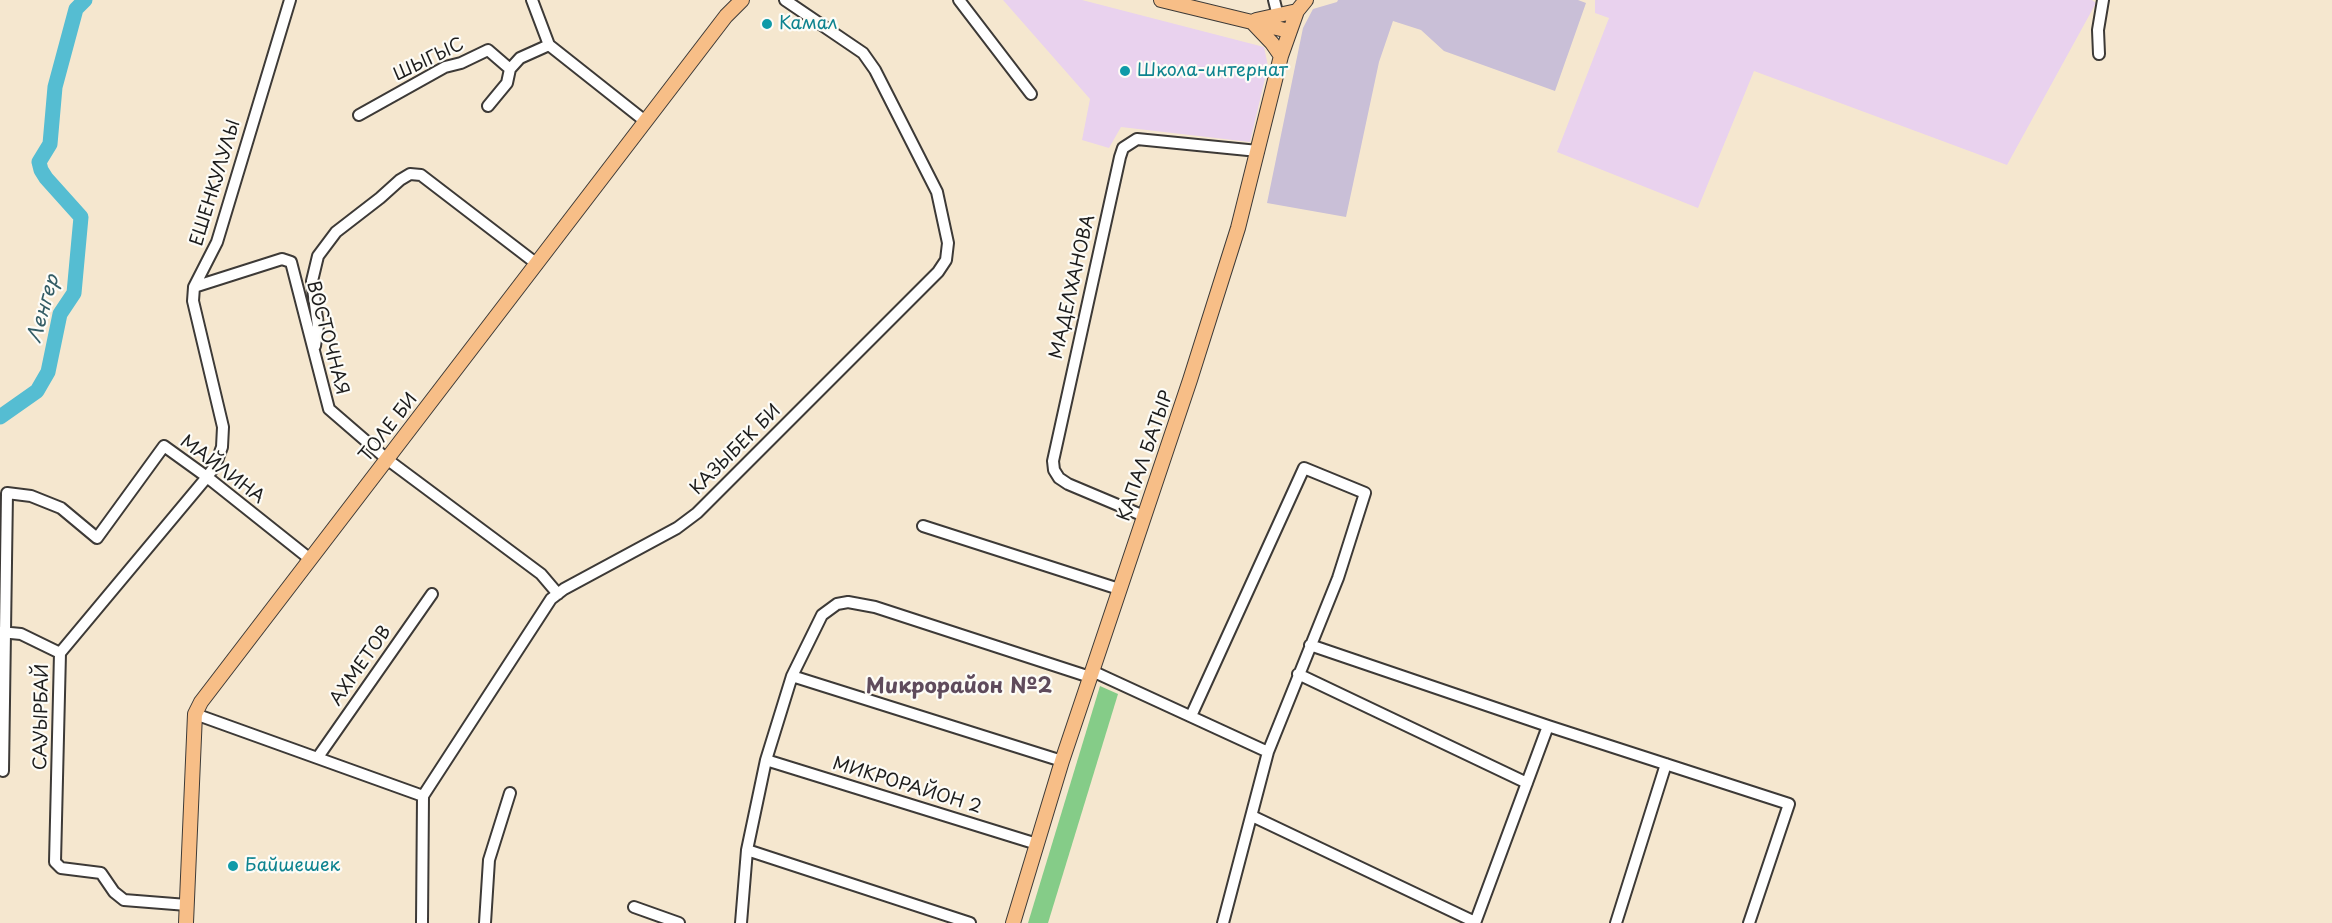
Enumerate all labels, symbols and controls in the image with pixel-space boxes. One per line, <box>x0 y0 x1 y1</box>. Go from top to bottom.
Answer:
place label: Камал <box>779 13 837 35</box>
marker: Камал <box>760 17 774 31</box>
street label: ШЫГЫС <box>390 34 468 86</box>
place label: Школа-интернат <box>1137 60 1288 82</box>
marker: Школа-интернат <box>1118 64 1132 78</box>
street label: ЕШЕНКУЛУЛЫ <box>187 117 245 249</box>
street label: МАДЕЛХАНОВА <box>1046 213 1100 361</box>
water label: Ленгер <box>23 272 65 346</box>
street label: ВОСТОЧНАЯ <box>301 279 353 397</box>
street label: КАПАЛ БАТЫР <box>1114 388 1178 524</box>
street label: ТОЛЕ БИ <box>355 389 423 467</box>
street label: КАЗЫБЕК БИ <box>686 400 786 500</box>
street label: МАЙЛИНА <box>175 431 269 509</box>
street label: АХМЕТОВ <box>326 622 396 710</box>
street label: САУЫРБАЙ <box>30 664 54 770</box>
district label: Микрорайон №2 <box>866 674 1052 700</box>
street label: МИКРОРАЙОН 2 <box>830 753 984 819</box>
place label: Байшешек <box>245 855 340 877</box>
marker: Байшешек <box>226 859 240 873</box>

